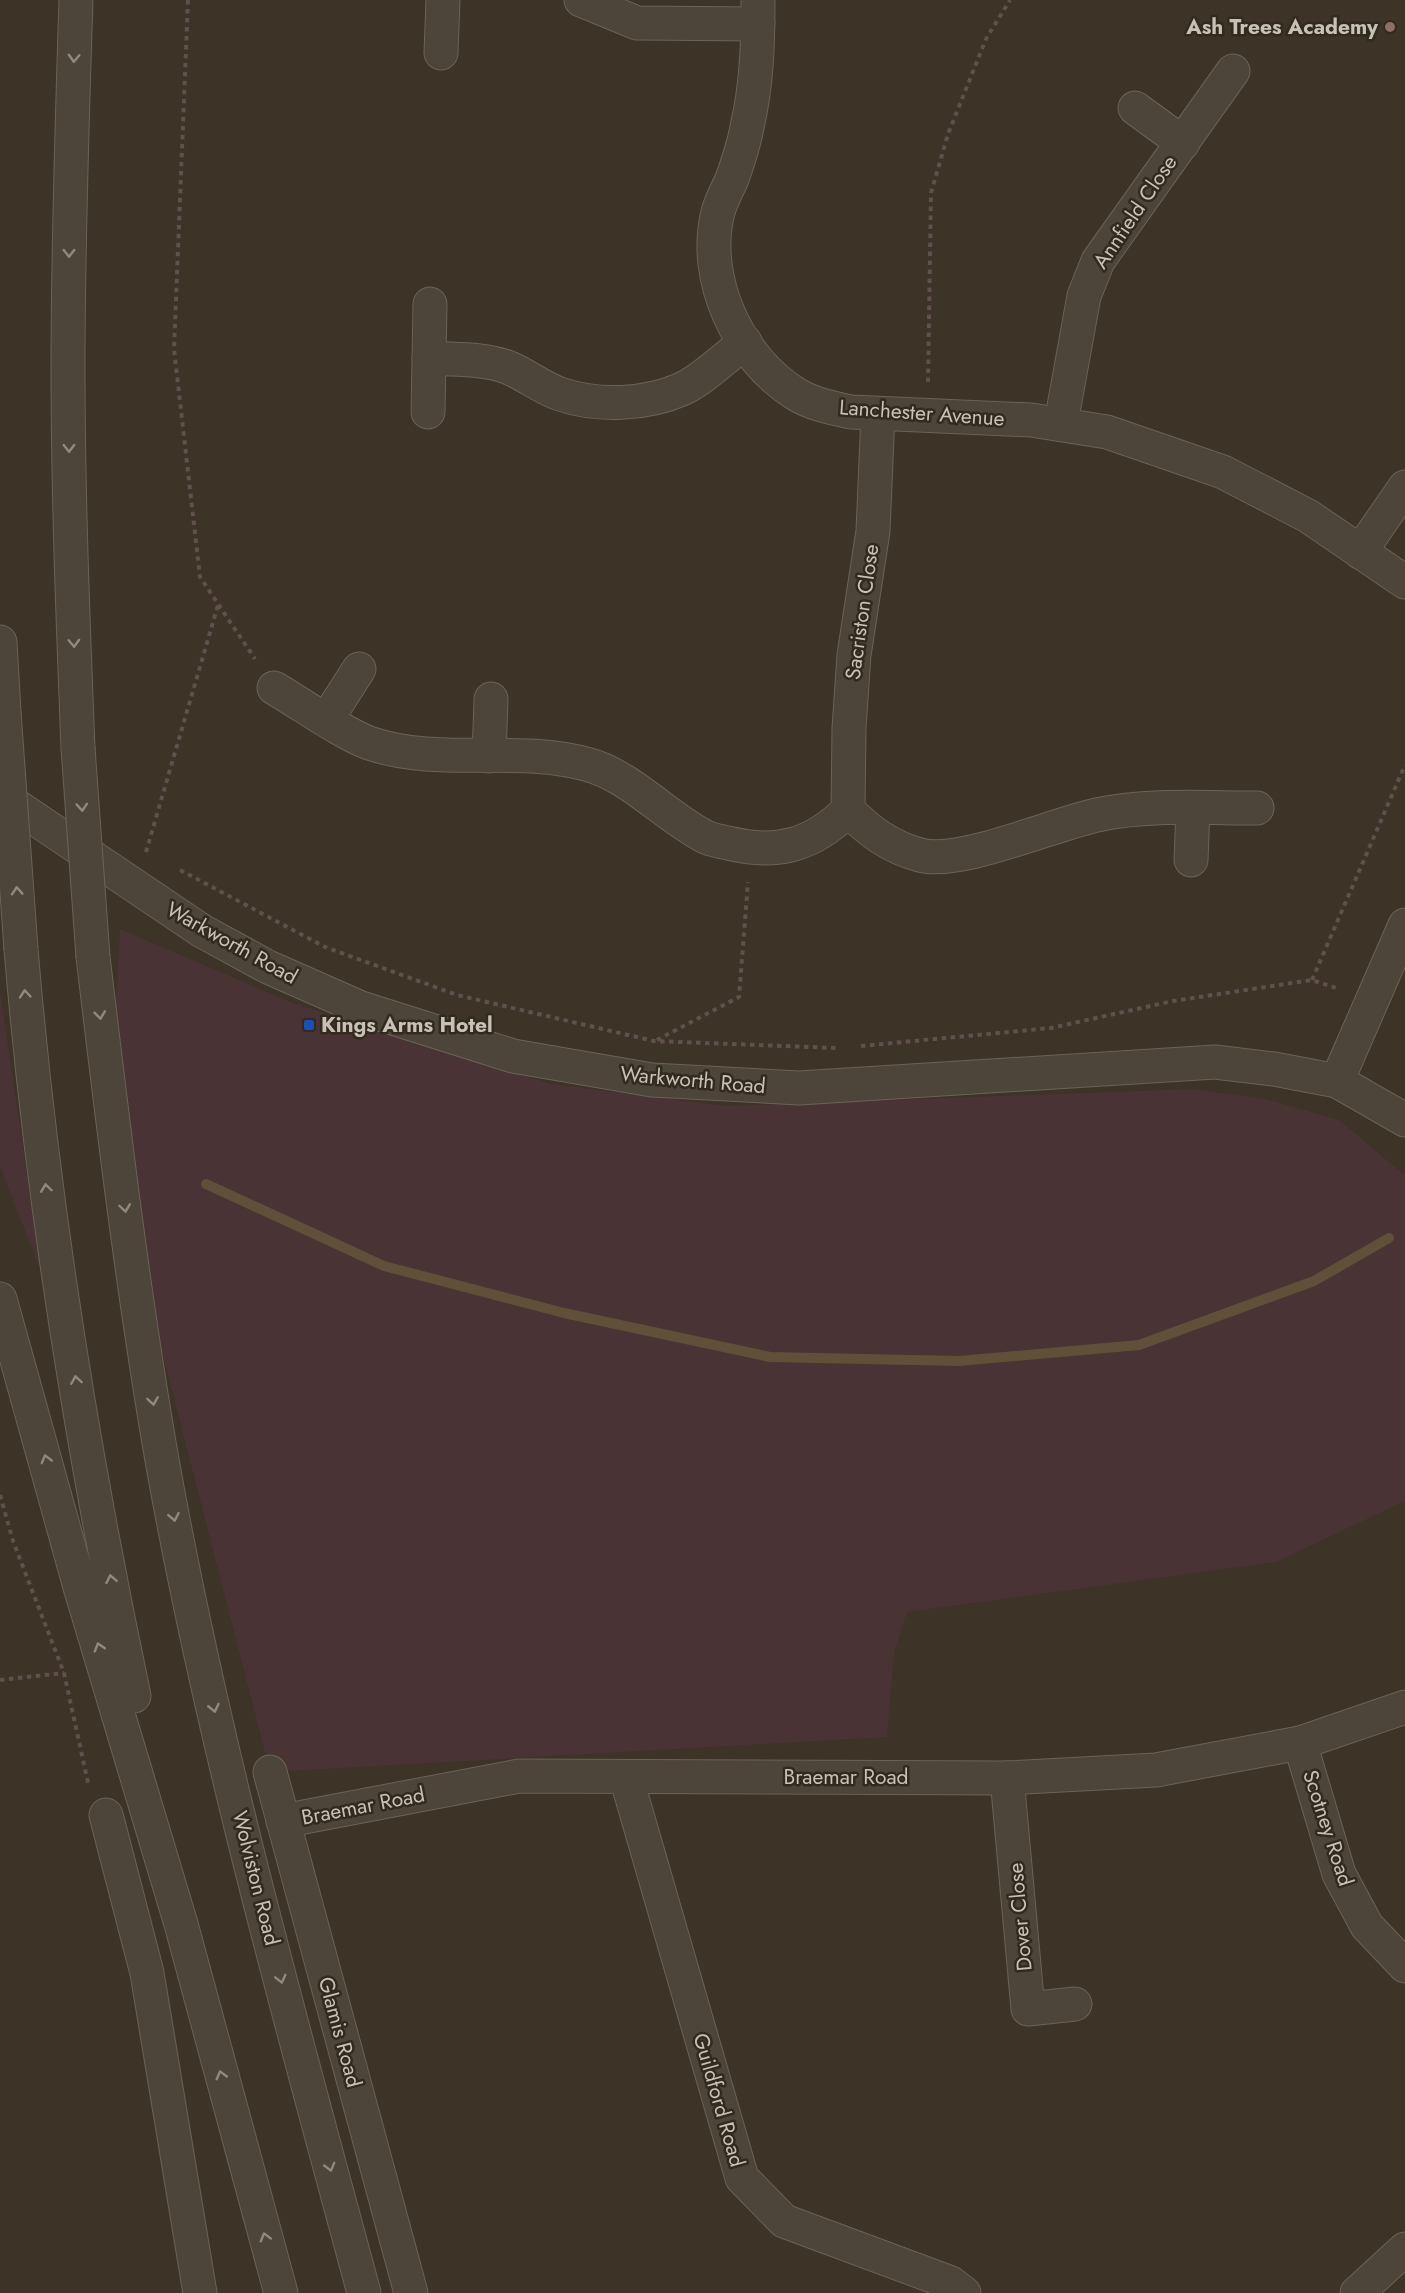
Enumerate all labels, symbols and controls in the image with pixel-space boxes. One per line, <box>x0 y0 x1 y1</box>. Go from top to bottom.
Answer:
place label: Ash Trees Academy <box>1185 12 1379 42</box>
marker: Ash Trees Academy <box>1383 20 1397 34</box>
one-way arrow <box>68 54 81 63</box>
street label: Annfield Close <box>1086 149 1184 275</box>
one-way arrow <box>63 249 75 258</box>
street label: Lanchester Avenue <box>838 392 1006 434</box>
one-way arrow <box>63 444 75 453</box>
street label: Sacriston Close <box>838 542 886 682</box>
one-way arrow <box>68 639 81 648</box>
one-way arrow <box>76 802 89 811</box>
one-way arrow <box>11 886 24 895</box>
street label: Warkworth Road <box>161 895 303 991</box>
one-way arrow <box>19 990 32 999</box>
one-way arrow <box>93 1010 106 1020</box>
place label: Kings Arms Hotel <box>321 1010 493 1040</box>
marker: Kings Arms Hotel <box>302 1018 316 1032</box>
street label: Warkworth Road <box>619 1059 767 1101</box>
one-way arrow <box>40 1183 52 1193</box>
one-way arrow <box>119 1204 131 1213</box>
one-way arrow <box>71 1376 83 1385</box>
one-way arrow <box>147 1397 159 1406</box>
one-way arrow <box>40 1454 53 1464</box>
one-way arrow <box>167 1512 180 1522</box>
one-way arrow <box>105 1574 118 1584</box>
one-way arrow <box>94 1642 106 1653</box>
one-way arrow <box>206 1703 219 1713</box>
street label: Braemar Road <box>783 1762 909 1792</box>
street label: Scotney Road <box>1295 1766 1361 1890</box>
street label: Braemar Road <box>299 1779 427 1833</box>
street label: Wolviston Road <box>225 1808 287 1948</box>
street label: Dover Close <box>1000 1861 1040 1972</box>
one-way arrow <box>274 1973 287 1983</box>
street label: Glamis Road <box>311 1973 369 2091</box>
street label: Guildford Road <box>686 2030 752 2170</box>
one-way arrow <box>216 2071 229 2081</box>
one-way arrow <box>323 2162 336 2172</box>
one-way arrow <box>260 2232 273 2242</box>

